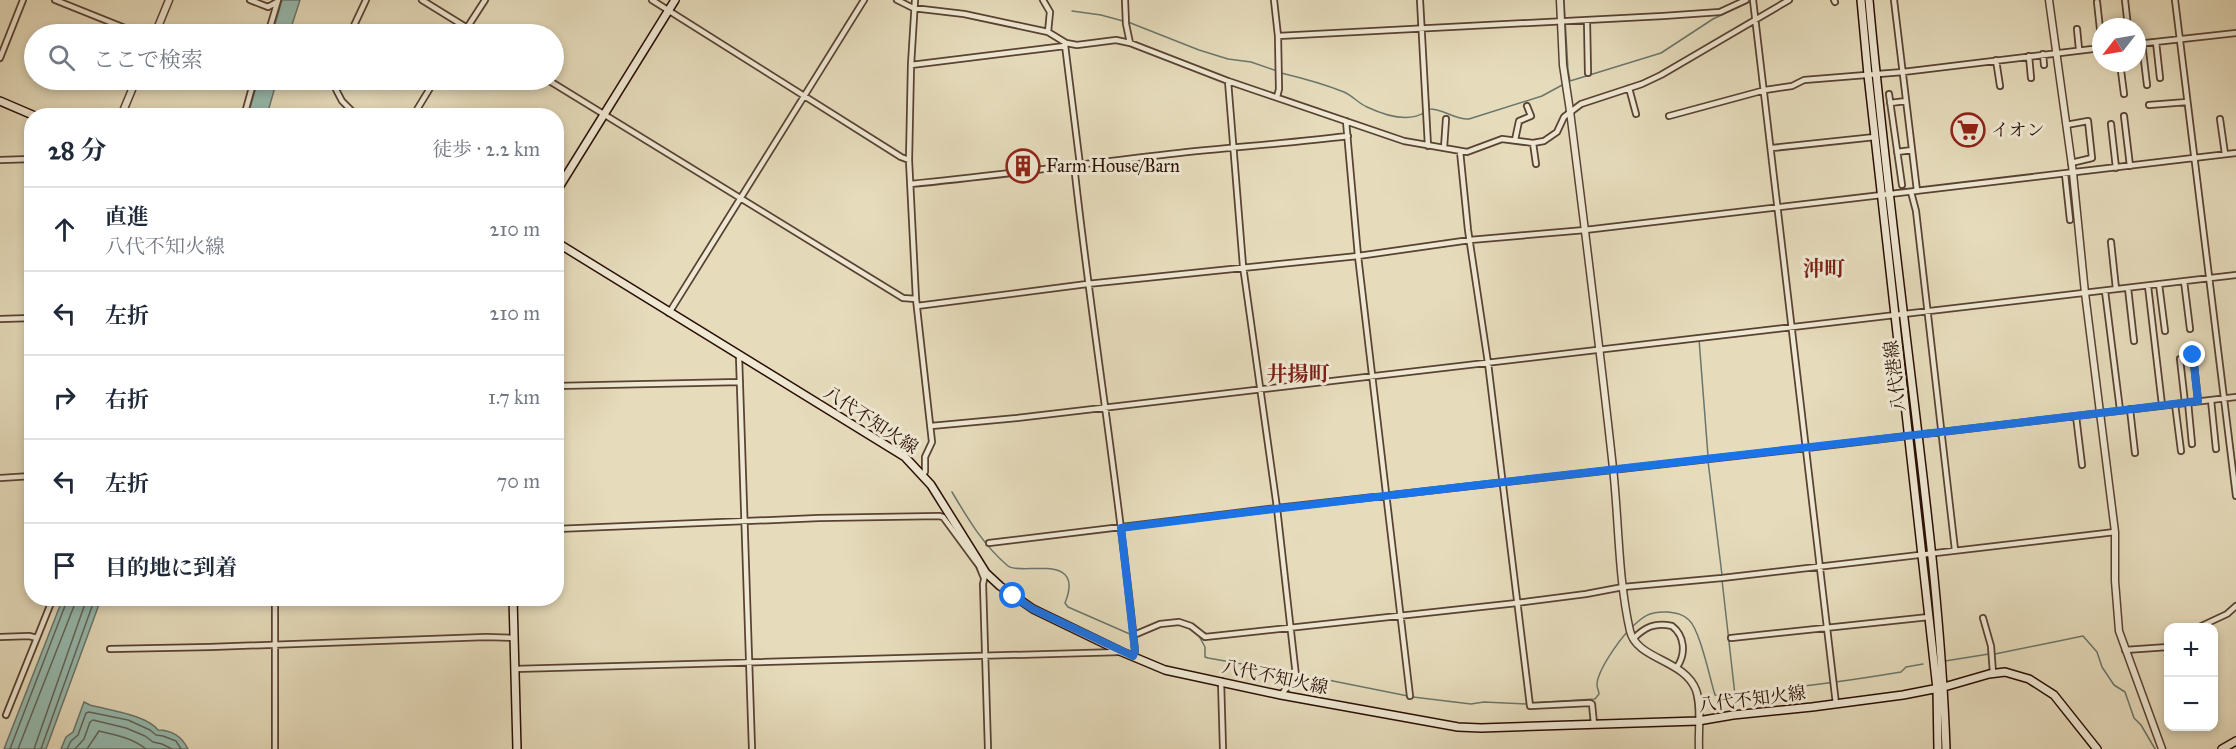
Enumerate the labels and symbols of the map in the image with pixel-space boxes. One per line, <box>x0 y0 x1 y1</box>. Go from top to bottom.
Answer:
north arrow <box>2092 18 2146 72</box>
supermarket icon: イオン <box>1950 112 1986 148</box>
place label: イオン <box>1991 119 2044 141</box>
building icon: Farm House/Barn <box>1005 148 1041 184</box>
place label: Farm House/Barn <box>1046 155 1180 177</box>
district label: 沖町 <box>1803 256 1845 282</box>
street label: 八代港線 <box>1880 339 1910 413</box>
route end <box>2179 341 2205 367</box>
district label: 井揚町 <box>1267 361 1330 387</box>
street label: 八代不知火線 <box>820 381 922 459</box>
route start <box>999 582 1025 608</box>
street label: 八代不知火線 <box>1220 655 1330 699</box>
street label: 八代不知火線 <box>1697 682 1807 716</box>

